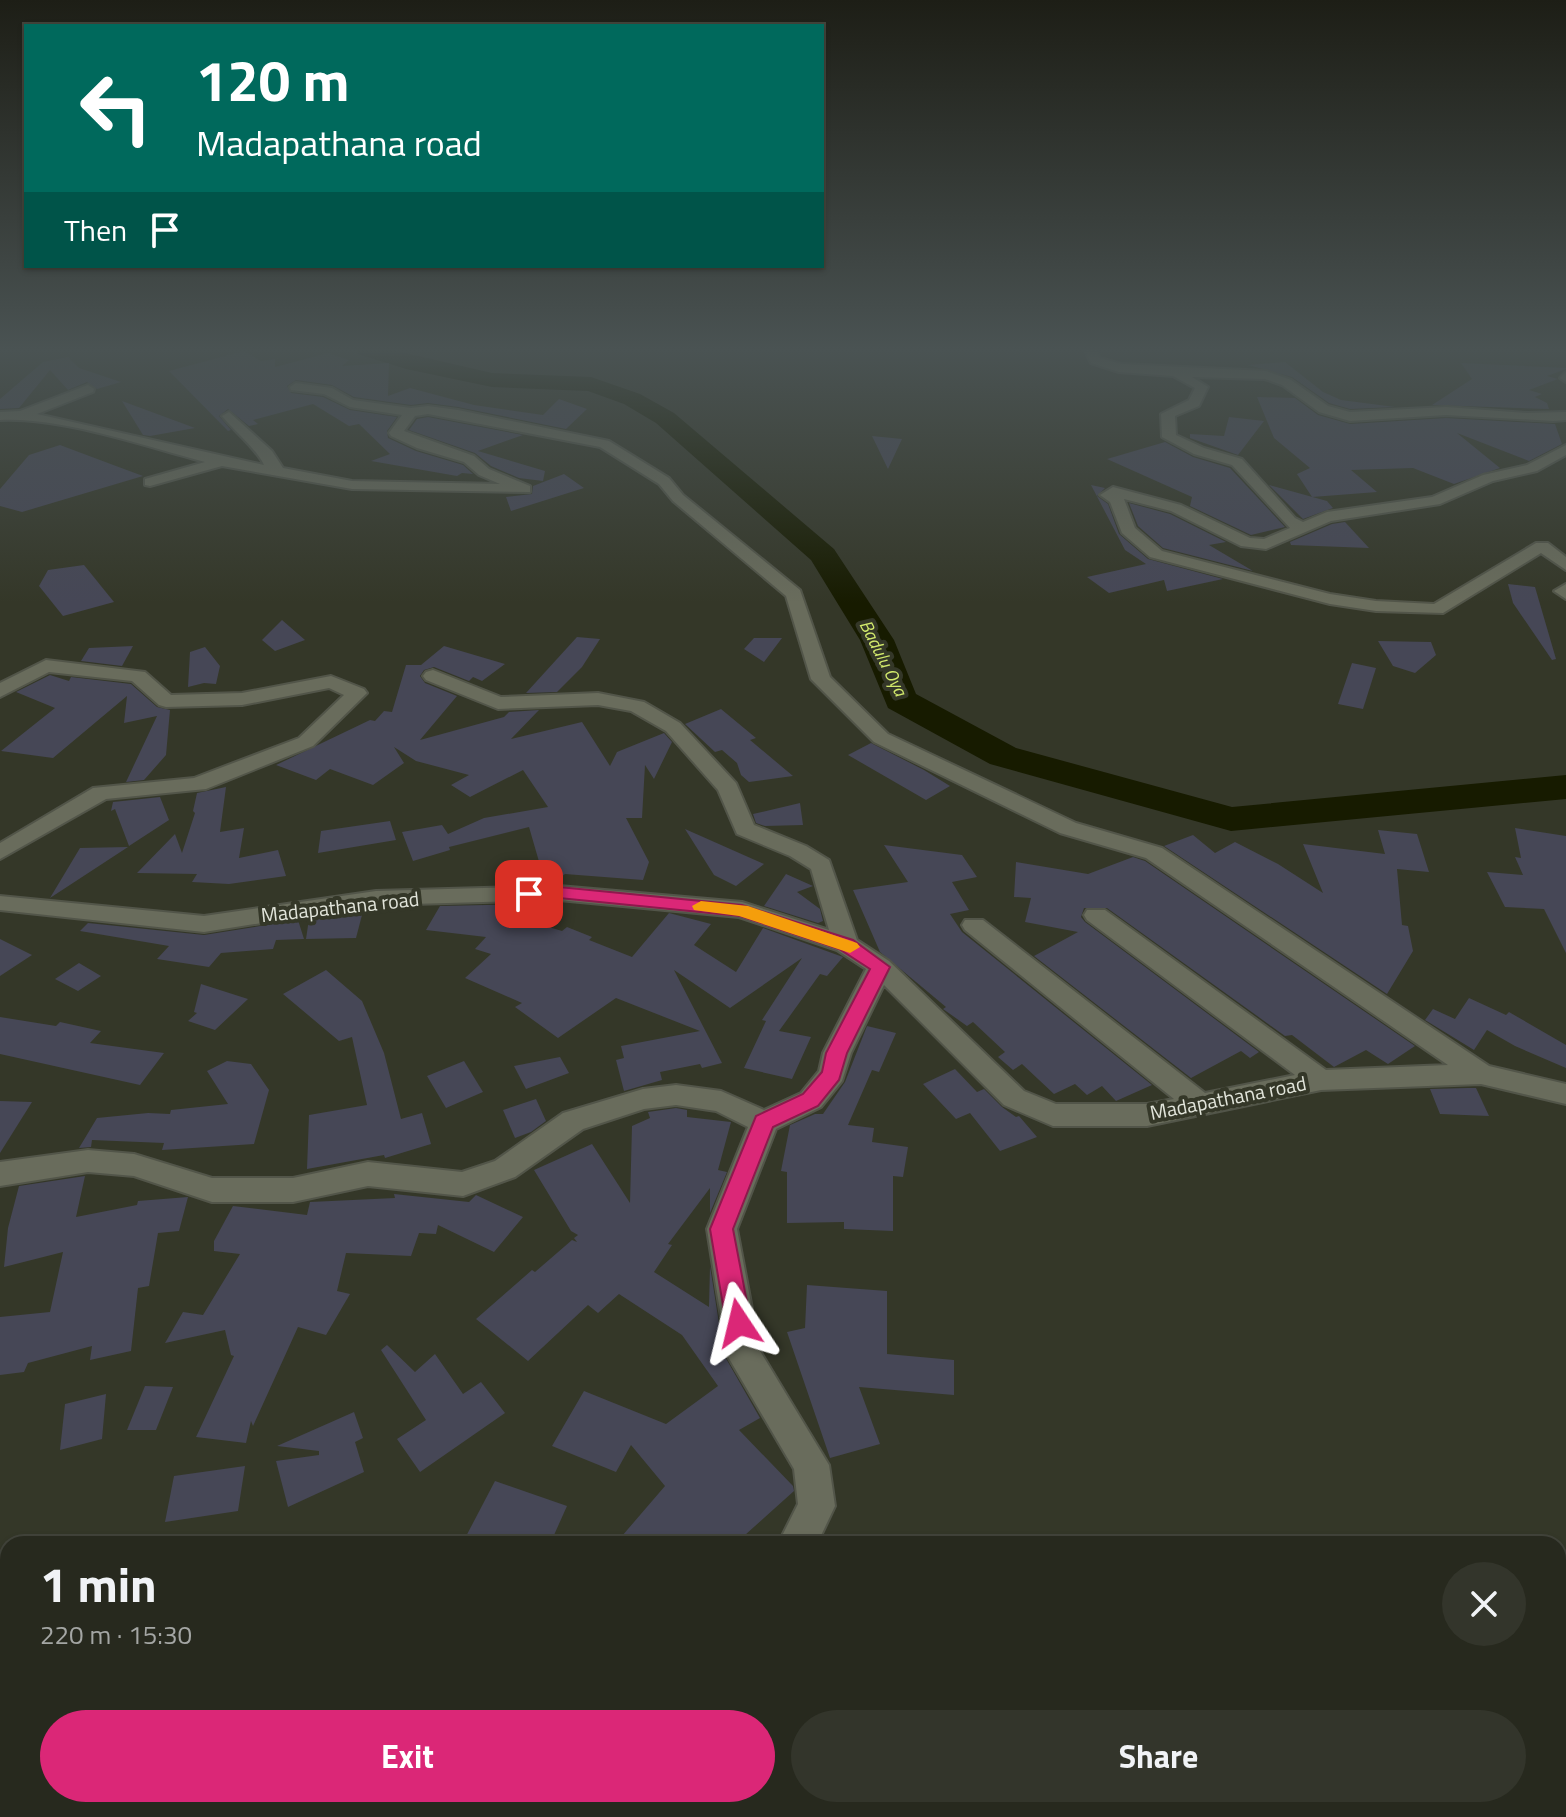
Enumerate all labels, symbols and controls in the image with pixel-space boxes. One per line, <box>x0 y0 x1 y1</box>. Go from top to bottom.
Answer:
text: 120 m <box>196 38 349 123</box>
icon: left <box>64 56 168 160</box>
text: Madapathana road <box>196 115 482 170</box>
text: Then <box>64 207 127 253</box>
icon: arrive <box>143 208 187 252</box>
water label: Badulu Oya <box>853 615 915 701</box>
pin <box>495 860 563 928</box>
icon: arrive <box>507 872 551 916</box>
street label: Madapathana road <box>259 883 421 930</box>
street label: Madapathana road <box>1147 1067 1309 1128</box>
position arrow <box>697 1281 781 1365</box>
text: 1 min <box>40 1548 157 1621</box>
button: close <box>1442 1562 1526 1646</box>
text: 220 m · 15:30 <box>40 1615 192 1654</box>
button: Exit <box>40 1710 775 1802</box>
button: Share <box>791 1710 1526 1802</box>

